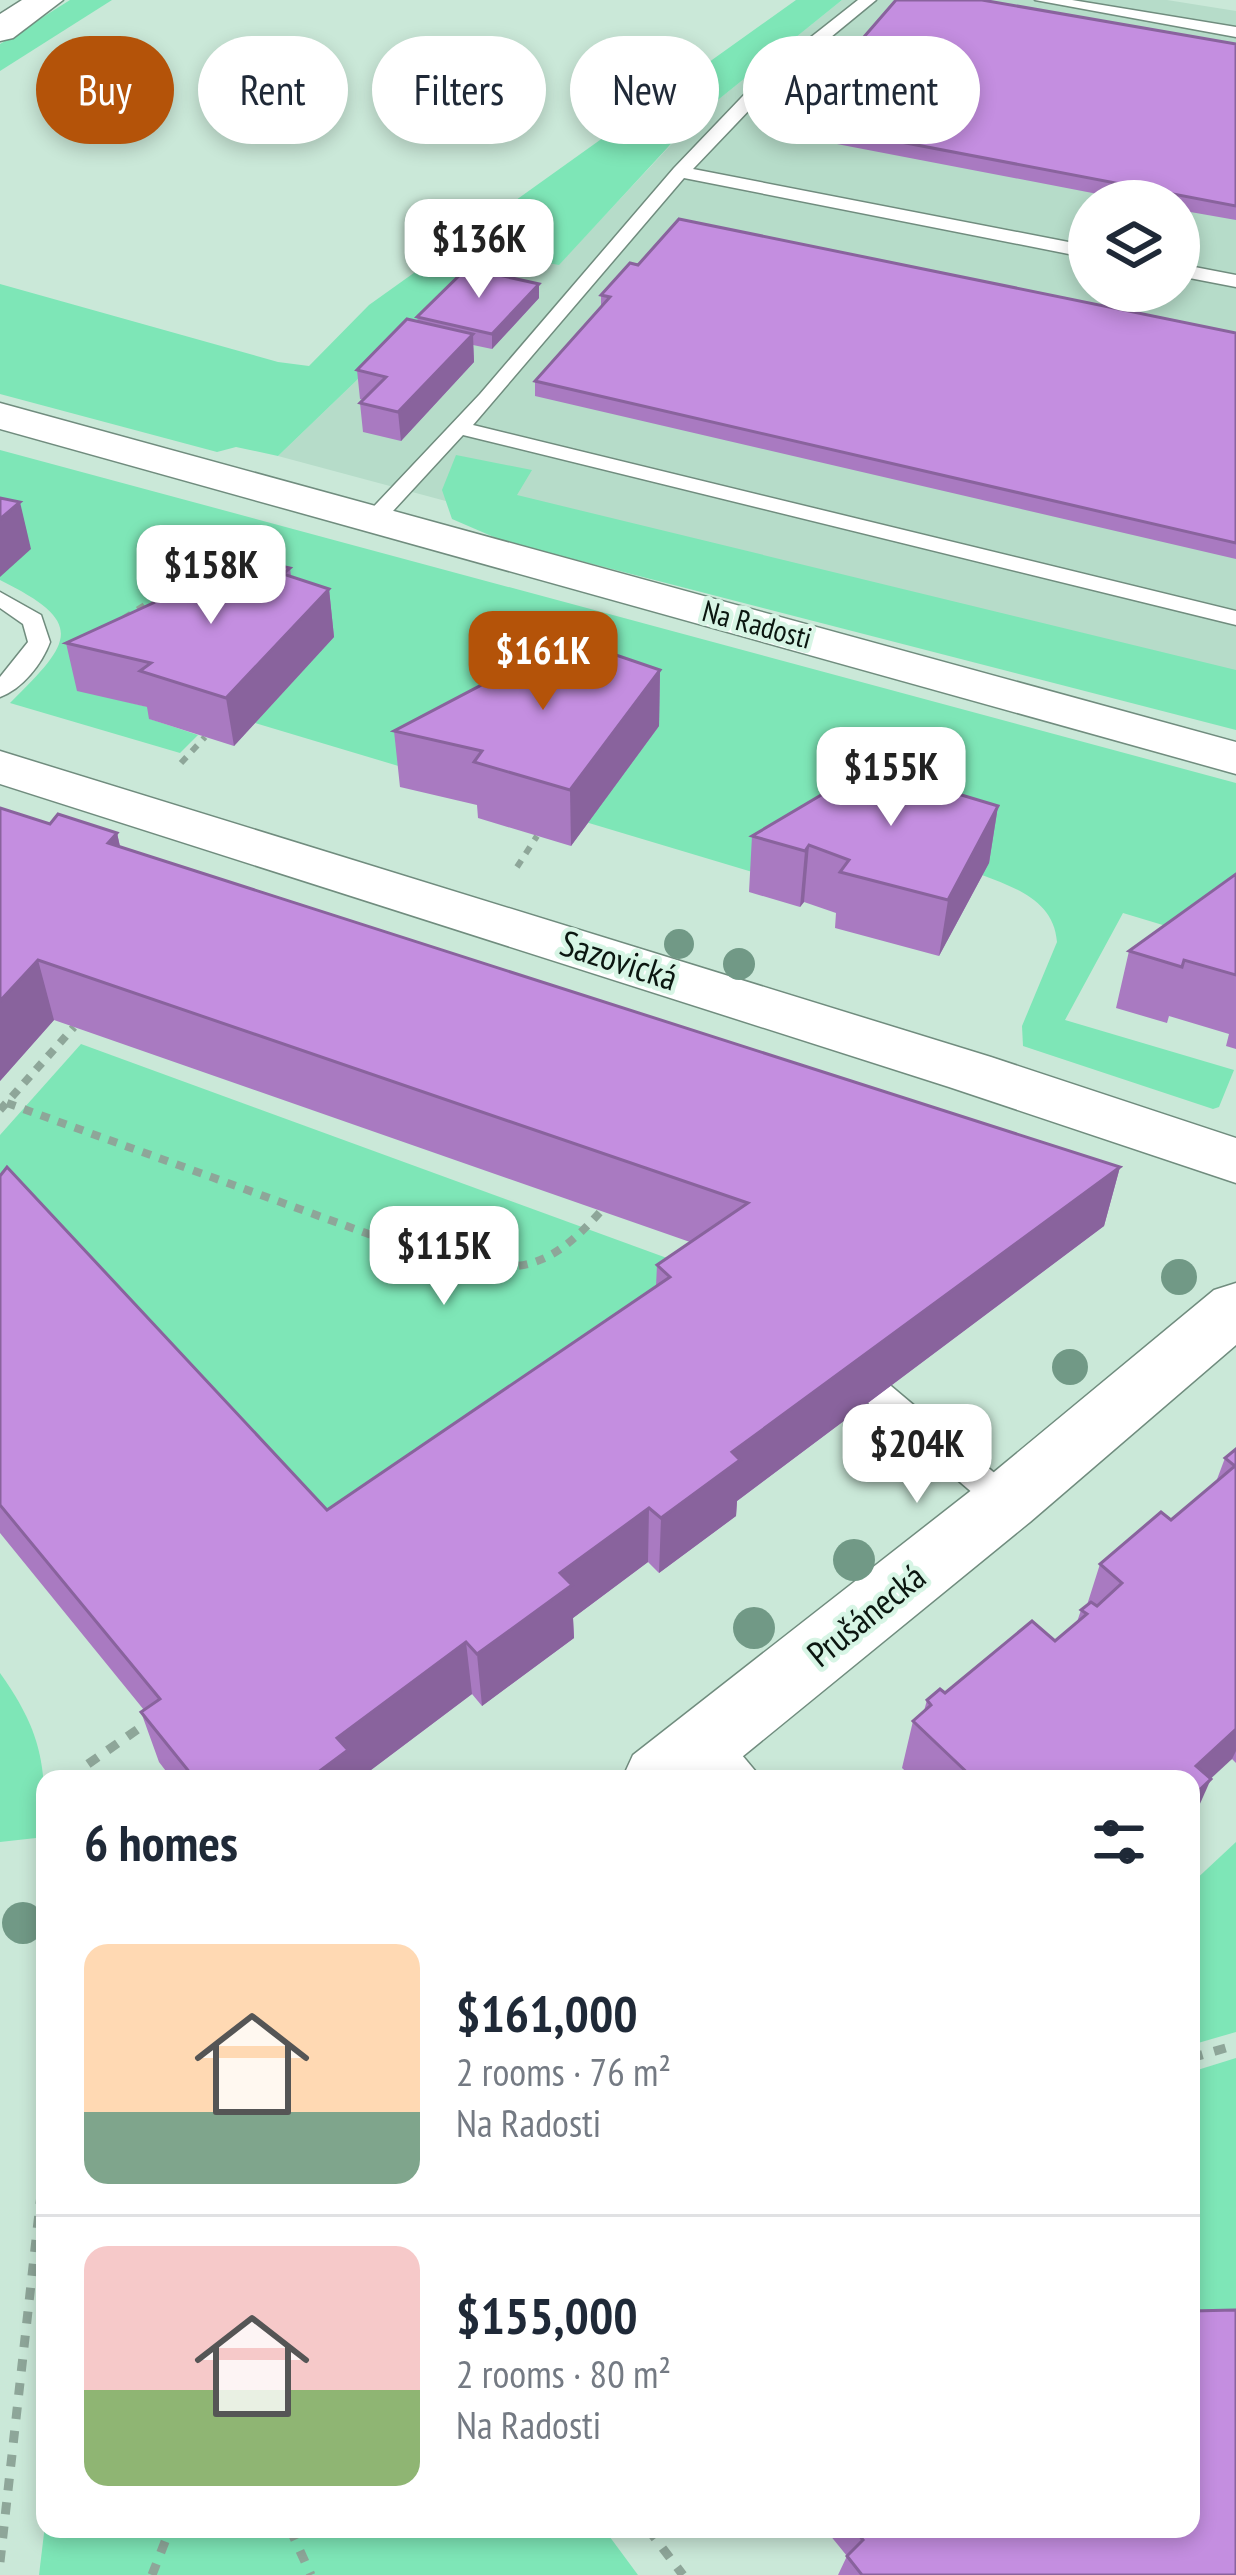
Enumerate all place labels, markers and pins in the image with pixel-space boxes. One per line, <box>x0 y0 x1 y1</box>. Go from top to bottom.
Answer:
pin: $136K <box>395 199 563 301</box>
pin: $158K <box>127 525 295 627</box>
pin: $161K <box>459 611 627 713</box>
pin: $155K <box>807 727 975 829</box>
pin: $115K <box>360 1206 528 1308</box>
pin: $204K <box>833 1404 1001 1506</box>

